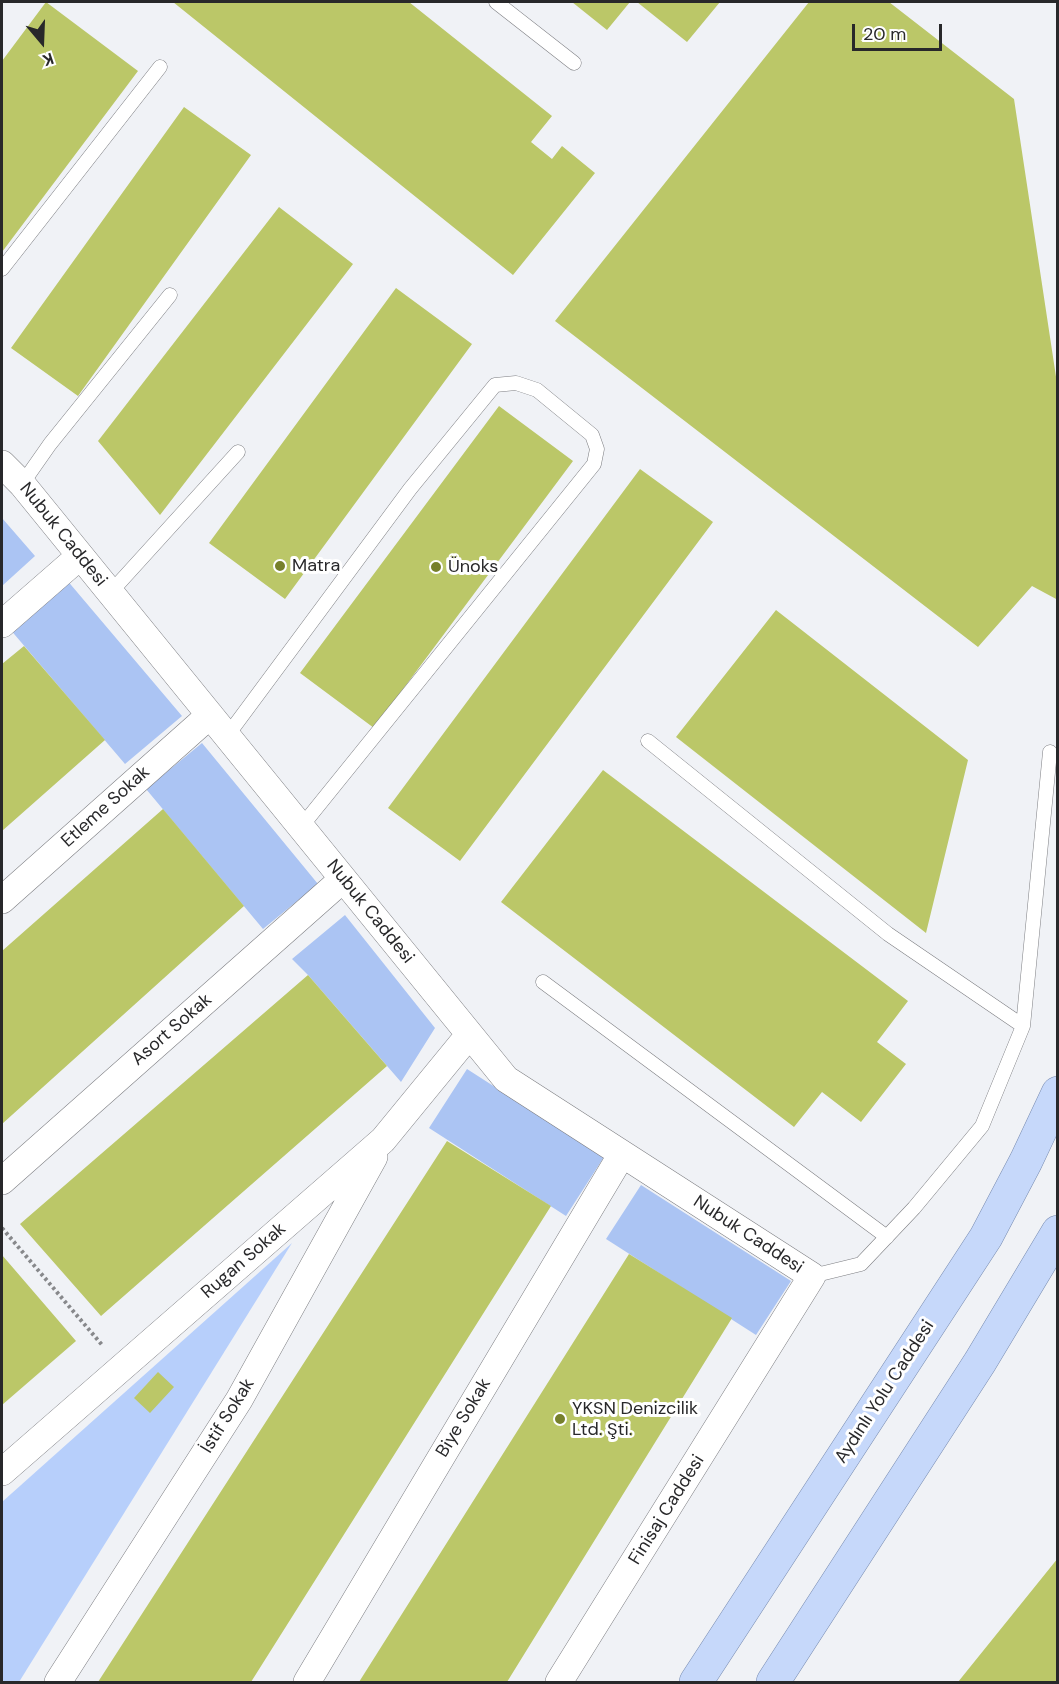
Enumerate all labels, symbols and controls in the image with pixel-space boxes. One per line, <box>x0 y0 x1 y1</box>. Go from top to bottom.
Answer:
north arrow <box>12 12 72 72</box>
scale bar <box>855 12 945 50</box>
text: 20 m <box>863 22 906 46</box>
text: K <box>40 48 56 71</box>
street label: Nubuk Caddesi <box>15 479 111 591</box>
place label: Matra <box>292 555 340 577</box>
place label: Ünoks <box>448 556 498 578</box>
marker: Matra <box>273 559 287 573</box>
marker: Ünoks <box>429 560 443 574</box>
street label: Etleme Sokak <box>57 762 155 852</box>
street label: Nubuk Caddesi <box>322 856 418 968</box>
street label: Asort Sokak <box>128 989 216 1071</box>
street label: Nubuk Caddesi <box>689 1191 807 1279</box>
street label: Rugan Sokak <box>197 1218 291 1304</box>
street label: Aydınlı Yolu Caddesi <box>831 1317 939 1467</box>
street label: İstif Sokak <box>197 1375 259 1457</box>
street label: Biye Sokak <box>432 1375 496 1461</box>
place label: YKSN Denizcilik Ltd. Şti. <box>572 1398 698 1440</box>
marker: YKSN Denizcilik Ltd. Şti. <box>553 1412 567 1426</box>
street label: Finisaj Caddesi <box>625 1451 709 1569</box>

